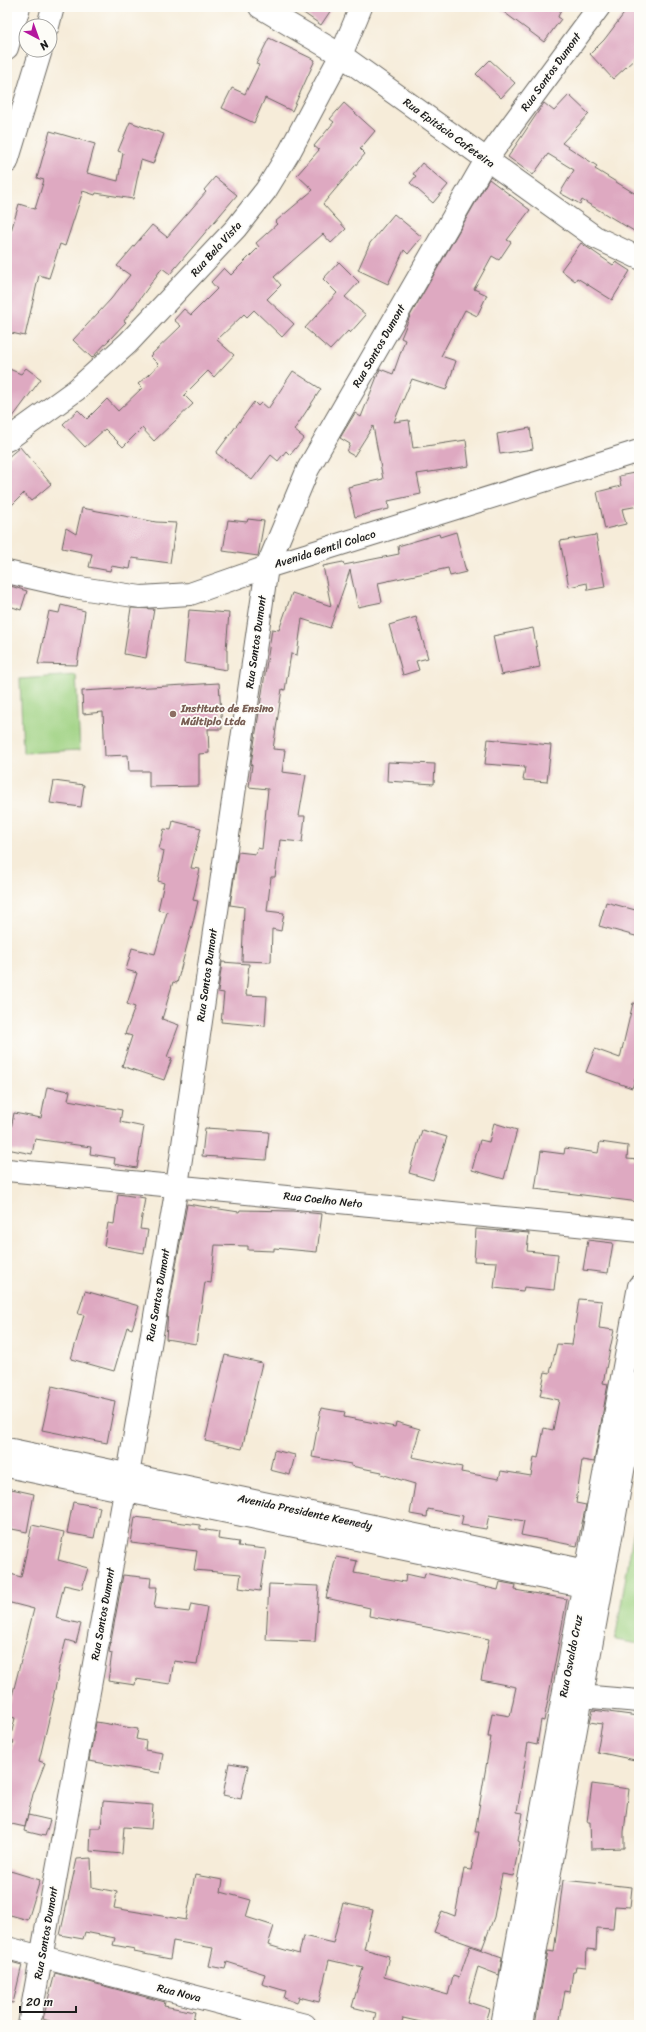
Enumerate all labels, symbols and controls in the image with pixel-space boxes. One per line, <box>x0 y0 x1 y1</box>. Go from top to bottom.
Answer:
north arrow <box>18 18 58 58</box>
street label: Rua Santos Dumont <box>516 28 587 116</box>
text: N <box>35 35 54 55</box>
street label: Rua Epitácio Cafeteira <box>399 93 499 173</box>
street label: Rua Bela Vista <box>186 217 247 281</box>
street label: Rua Santos Dumont <box>347 300 411 391</box>
street label: Avenida Gentil Colaco <box>271 524 379 574</box>
street label: Rua Santos Dumont <box>240 594 272 690</box>
place label: Instituto de Ensino Múltiplo Ltda <box>180 699 274 731</box>
marker: Instituto de Ensino Múltiplo Ltda <box>168 709 178 719</box>
street label: Rua Santos Dumont <box>191 927 223 1023</box>
street label: Rua Coelho Neto <box>283 1186 364 1214</box>
street label: Rua Santos Dumont <box>140 1247 176 1343</box>
street label: Avenida Presidente Keenedy <box>235 1488 374 1536</box>
street label: Rua Santos Dumont <box>85 1566 121 1662</box>
street label: Rua Osvaldo Cruz <box>554 1612 588 1699</box>
street label: Rua Santos Dumont <box>28 1885 64 1981</box>
street label: Rua Nova <box>155 1978 203 2008</box>
scale bar <box>20 1988 76 2014</box>
text: 20 m <box>26 1991 53 2013</box>

